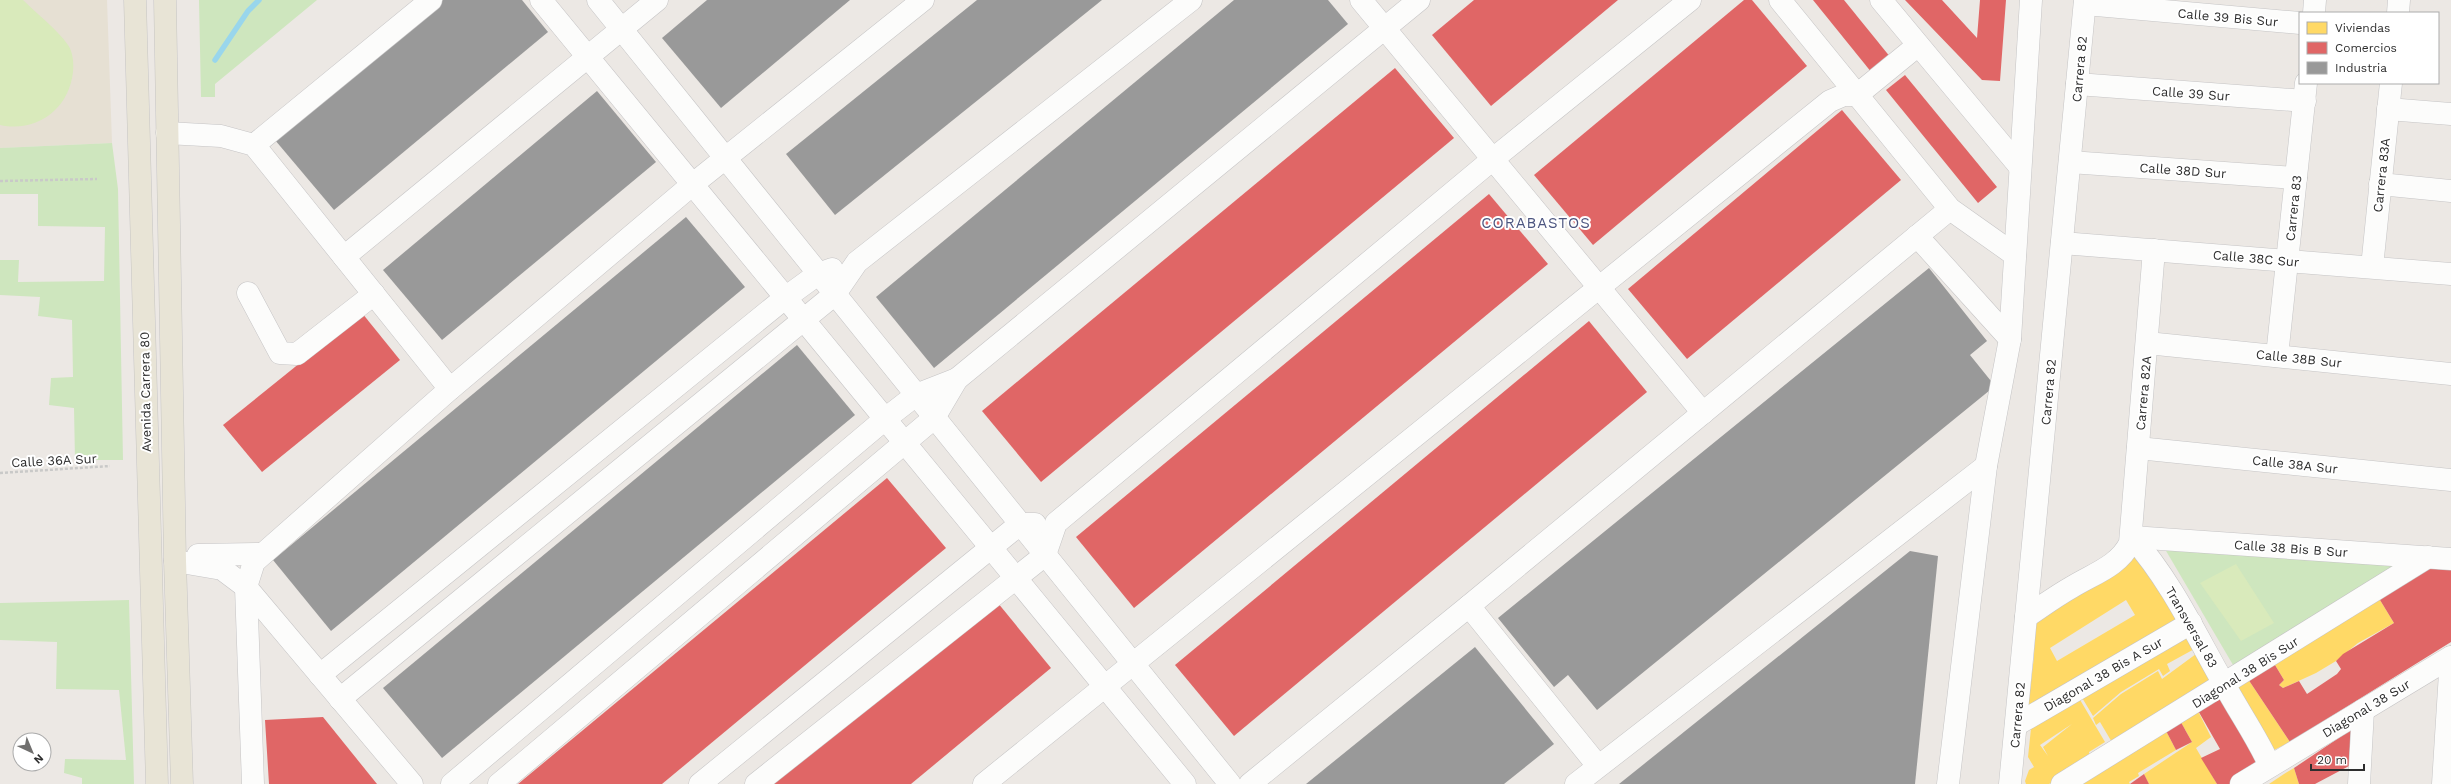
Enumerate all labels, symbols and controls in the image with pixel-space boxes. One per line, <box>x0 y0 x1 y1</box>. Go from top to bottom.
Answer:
street label: Calle 39 Bis Sur <box>2177 6 2279 29</box>
legend <box>2299 12 2439 84</box>
text: Viviendas <box>2335 21 2390 35</box>
street label: Carrera 82 <box>2069 35 2090 103</box>
text: Comercios <box>2335 41 2397 55</box>
text: Industria <box>2335 61 2387 75</box>
street label: Calle 39 Sur <box>2152 83 2230 104</box>
street label: Carrera 83A <box>2370 137 2393 213</box>
street label: Calle 38D Sur <box>2139 160 2227 181</box>
street label: Carrera 83 <box>2283 174 2304 242</box>
district label: CORABASTOS <box>1481 214 1591 232</box>
street label: Calle 38C Sur <box>2212 247 2300 270</box>
street label: Avenida Carrera 80 <box>137 332 154 452</box>
street label: Calle 38B Sur <box>2255 347 2343 370</box>
street label: Carrera 82A <box>2133 355 2154 431</box>
street label: Carrera 82 <box>2038 358 2059 426</box>
street label: Calle 36A Sur <box>11 451 97 470</box>
street label: Calle 38A Sur <box>2251 453 2338 476</box>
street label: Calle 38 Bis B Sur <box>2234 537 2348 560</box>
street label: Transversal 83 <box>2162 584 2221 670</box>
street label: Diagonal 38 Bis Sur <box>2189 633 2301 711</box>
street label: Diagonal 38 Bis A Sur <box>2041 634 2165 715</box>
street label: Diagonal 38 Sur <box>2320 676 2413 741</box>
street label: Carrera 82 <box>2007 681 2028 749</box>
north arrow <box>12 732 52 772</box>
scale bar <box>2311 746 2364 772</box>
text: N <box>31 751 46 766</box>
text: 20 m <box>2317 753 2347 767</box>

